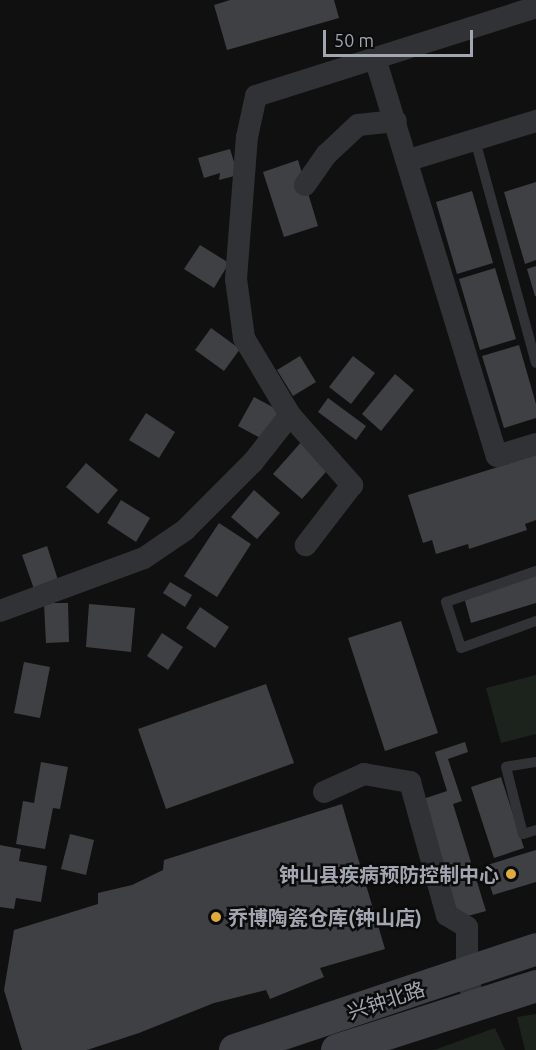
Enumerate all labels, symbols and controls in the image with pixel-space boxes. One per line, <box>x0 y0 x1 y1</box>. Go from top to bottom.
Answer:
scale bar <box>326 18 476 56</box>
text: 50 m <box>334 30 374 50</box>
place label: 钟山县疾病预防控制中心 <box>279 862 499 886</box>
marker: 钟山县疾病预防控制中心 <box>504 867 518 881</box>
place label: 乔博陶瓷仓库(钟山店) <box>228 905 422 929</box>
marker: 乔博陶瓷仓库(钟山店) <box>209 910 223 924</box>
street label: 兴钟北路 <box>344 976 428 1024</box>

